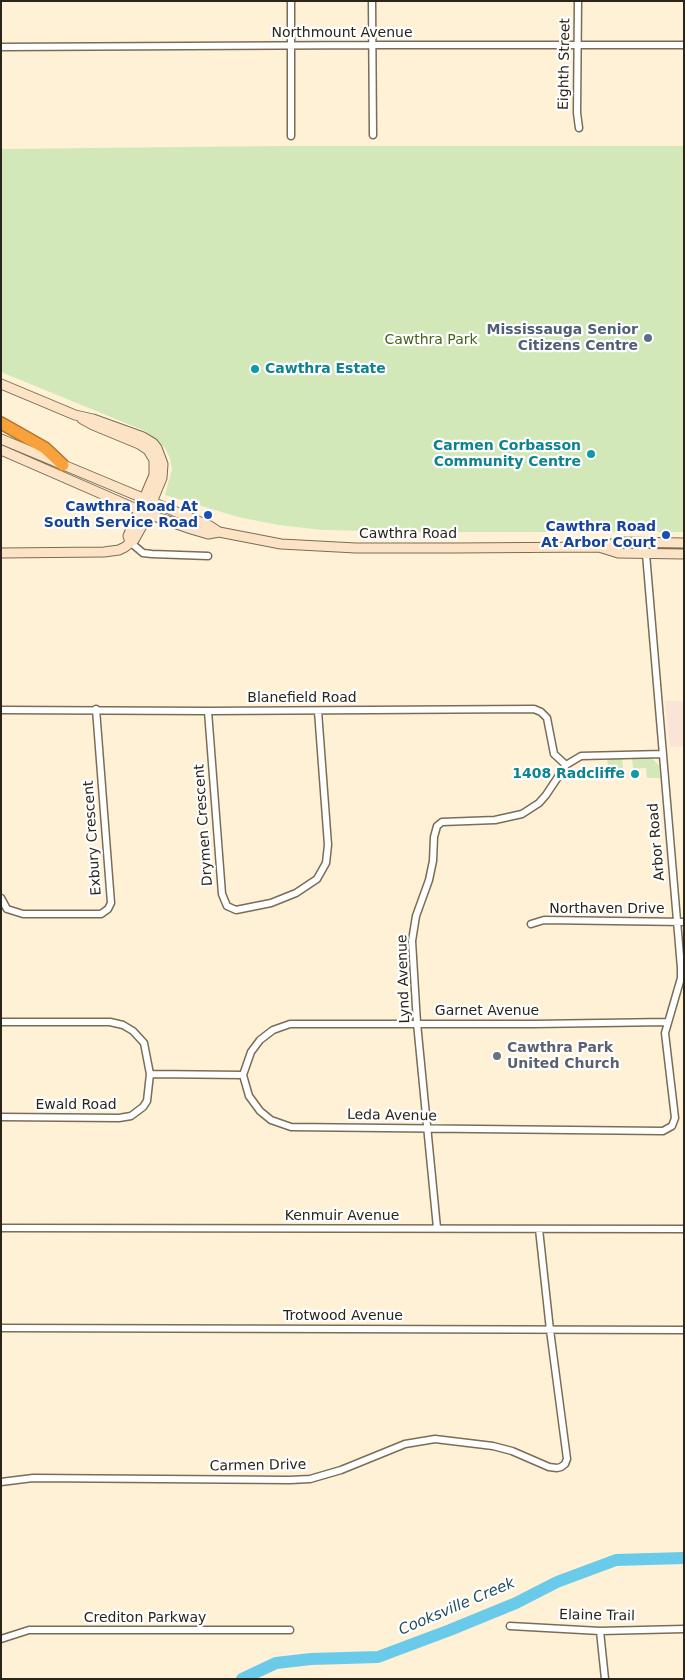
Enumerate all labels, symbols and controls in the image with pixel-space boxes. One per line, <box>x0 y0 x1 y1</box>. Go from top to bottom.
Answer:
street label: Eighth Street <box>556 18 574 110</box>
street label: Northmount Avenue <box>271 25 413 41</box>
place label: Mississauga Senior Citizens Centre <box>487 322 638 354</box>
park label: Cawthra Park <box>384 332 478 348</box>
marker: Mississauga Senior Citizens Centre <box>642 332 654 344</box>
place label: Cawthra Estate <box>265 361 386 377</box>
marker: Cawthra Estate <box>249 363 261 375</box>
place label: Carmen Corbasson Community Centre <box>433 438 581 471</box>
marker: Carmen Corbasson Community Centre <box>585 448 597 460</box>
place label: Cawthra Road At South Service Road <box>44 499 198 532</box>
marker: Cawthra Road At South Service Road <box>202 509 214 521</box>
place label: Cawthra Road At Arbor Court <box>541 519 656 552</box>
street label: Cawthra Road <box>359 526 457 542</box>
marker: Cawthra Road At Arbor Court <box>660 529 672 541</box>
street label: Blanefield Road <box>247 690 357 706</box>
street label: Drymen Crescent <box>191 763 217 887</box>
place label: 1408 Radcliffe <box>512 766 625 782</box>
marker: 1408 Radcliffe <box>629 768 641 780</box>
street label: Exbury Crescent <box>81 780 105 896</box>
street label: Arbor Road <box>645 802 669 882</box>
street label: Northaven Drive <box>549 901 665 917</box>
street label: Lynd Avenue <box>394 934 414 1024</box>
street label: Garnet Avenue <box>435 1003 539 1019</box>
place label: Cawthra Park United Church <box>507 1040 620 1072</box>
marker: Cawthra Park United Church <box>491 1050 503 1062</box>
street label: Ewald Road <box>35 1097 117 1113</box>
street label: Leda Avenue <box>347 1107 437 1125</box>
street label: Kenmuir Avenue <box>285 1208 399 1224</box>
street label: Trotwood Avenue <box>283 1308 403 1324</box>
street label: Carmen Drive <box>209 1457 307 1475</box>
water label: Cooksville Creek <box>396 1574 518 1640</box>
street label: Elaine Trail <box>559 1607 635 1625</box>
street label: Crediton Parkway <box>84 1610 206 1626</box>

